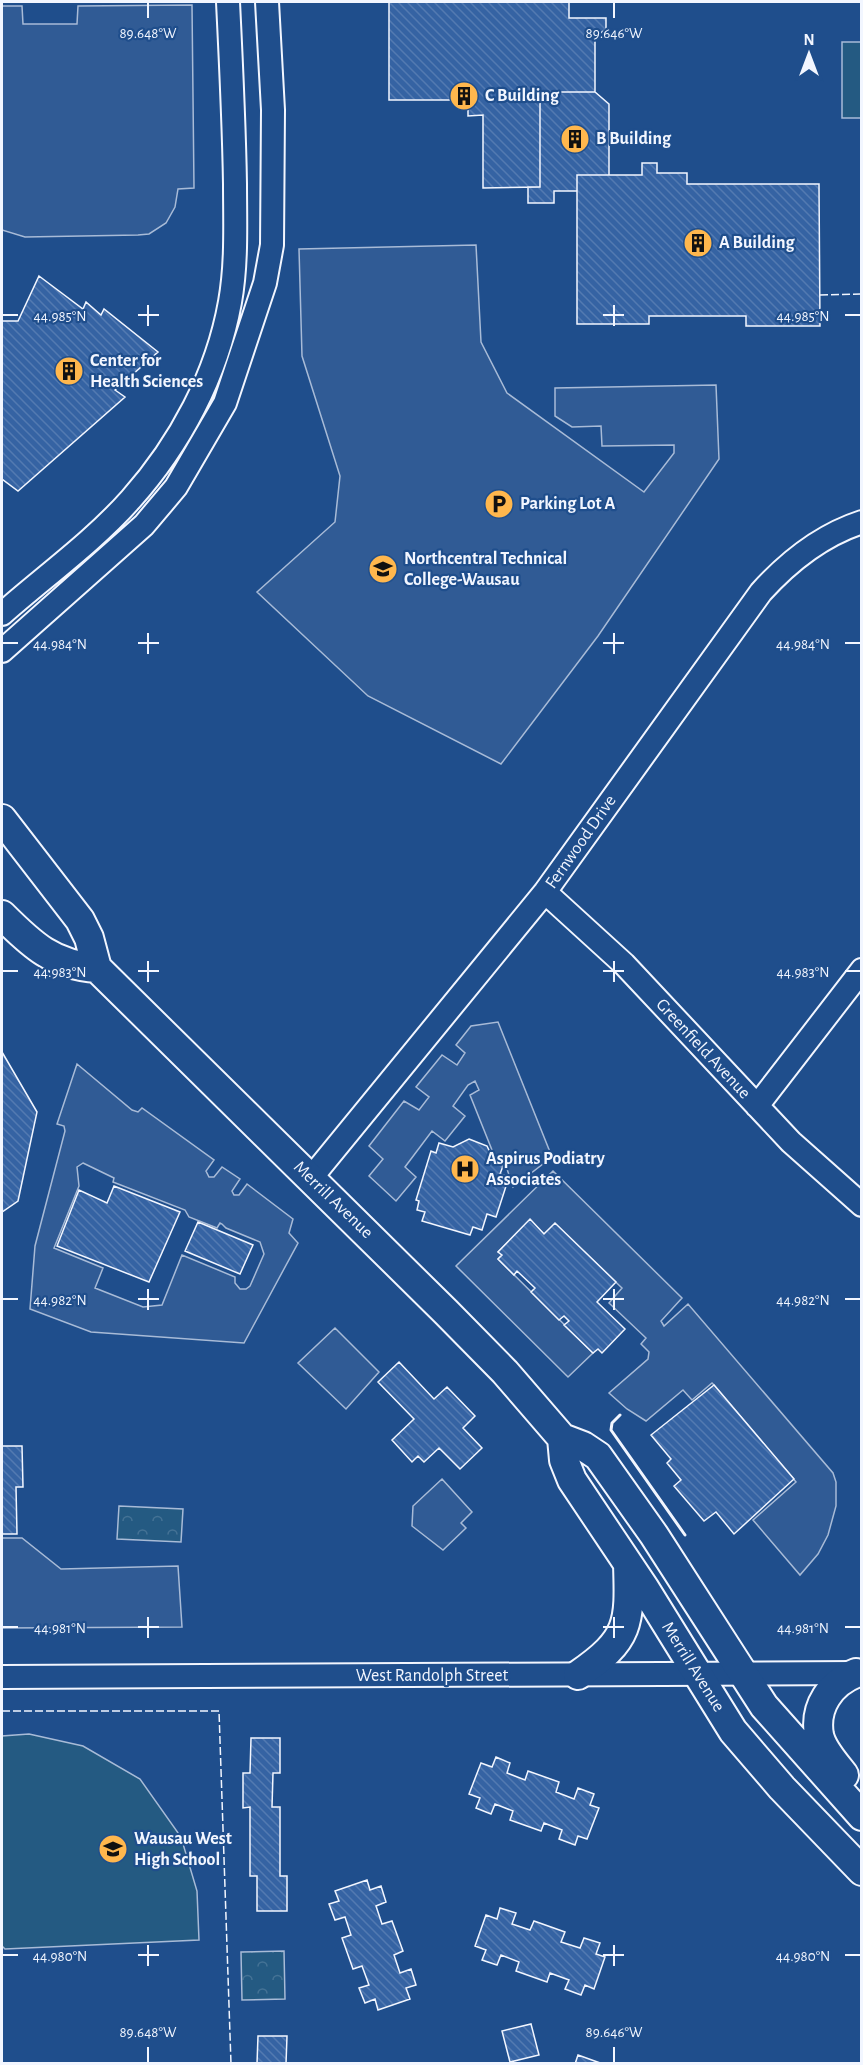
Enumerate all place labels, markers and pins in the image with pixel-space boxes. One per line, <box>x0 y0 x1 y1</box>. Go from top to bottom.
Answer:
building icon: C Building <box>448 80 480 112</box>
place label: C Building <box>485 87 560 105</box>
building icon: B Building <box>559 123 591 155</box>
place label: B Building <box>596 130 672 148</box>
building icon: A Building <box>682 227 714 259</box>
place label: A Building <box>719 234 795 252</box>
place label: Center for Health Sciences <box>90 352 203 391</box>
building icon: Center for Health Sciences <box>53 355 85 387</box>
parking icon: Parking Lot A <box>483 488 515 520</box>
place label: Parking Lot A <box>520 495 615 513</box>
place label: Northcentral Technical College-Wausau <box>404 550 567 589</box>
school or university icon: Northcentral Technical College-Wausau <box>367 553 399 585</box>
place label: Aspirus Podiatry Associates <box>486 1150 606 1189</box>
hospital icon: Aspirus Podiatry Associates <box>449 1153 481 1185</box>
place label: Wausau West High School <box>134 1830 232 1869</box>
school or university icon: Wausau West High School <box>97 1833 129 1865</box>

